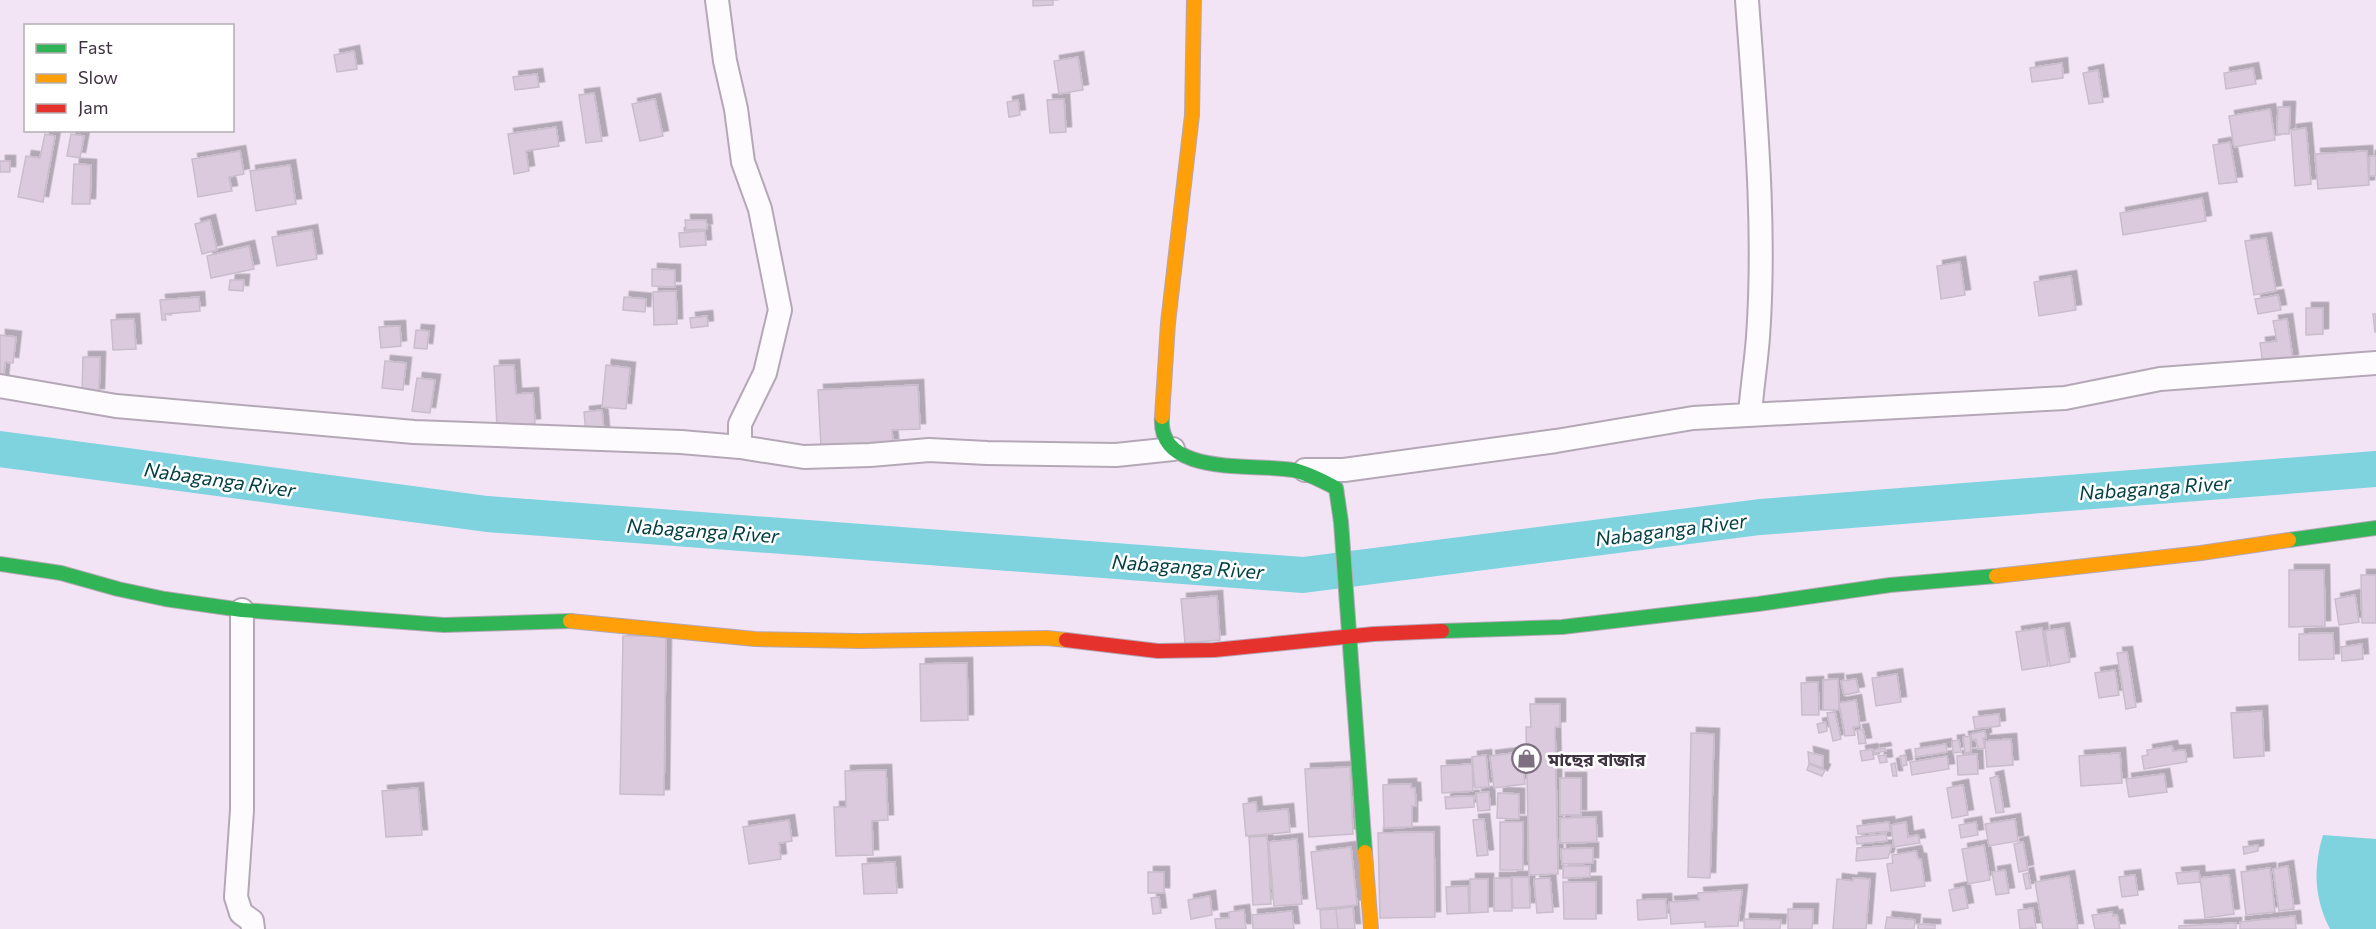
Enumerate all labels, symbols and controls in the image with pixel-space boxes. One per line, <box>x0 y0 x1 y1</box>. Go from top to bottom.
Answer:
legend <box>24 24 234 132</box>
text: Fast <box>78 36 113 58</box>
text: Slow <box>78 66 118 88</box>
text: Jam <box>78 96 108 118</box>
water label: Nabaganga River <box>143 456 298 502</box>
water label: Nabaganga River <box>2078 470 2233 504</box>
water label: Nabaganga River <box>1594 508 1749 550</box>
water label: Nabaganga River <box>626 513 781 547</box>
water label: Nabaganga River <box>1111 549 1266 583</box>
shop icon: মাছের বাজার <box>1511 743 1543 775</box>
place label: মাছের বাজার <box>1547 748 1647 770</box>

